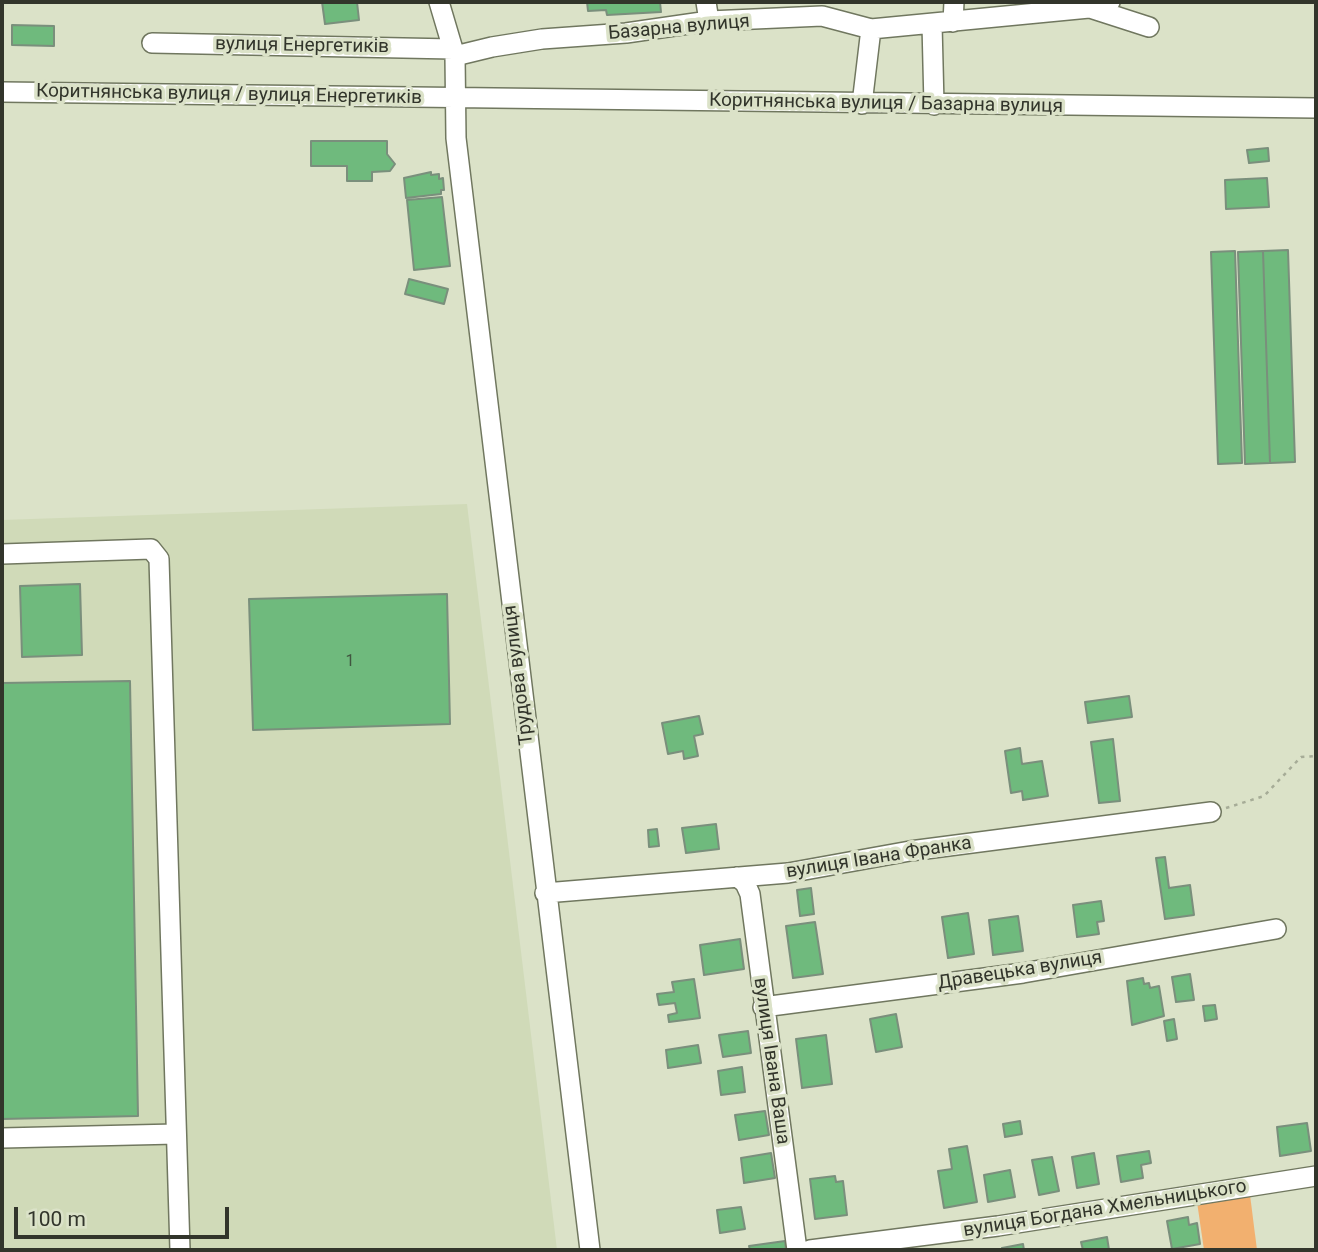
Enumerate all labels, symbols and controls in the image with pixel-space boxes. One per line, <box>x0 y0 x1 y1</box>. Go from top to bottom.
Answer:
street label: Базарна вулиця <box>607 10 751 46</box>
street label: вулиця Енергетиків <box>215 33 389 59</box>
street label: Коритнянська вулиця / вулиця Енергетиків <box>36 80 422 110</box>
street label: Коритнянська вулиця / Базарна вулиця <box>709 90 1063 118</box>
street label: Трудова вулиця <box>499 604 539 746</box>
house number: 1 <box>346 652 354 672</box>
street label: вулиця Івана Франка <box>785 832 973 884</box>
street label: Дравецька вулиця <box>936 947 1104 995</box>
street label: вулиця Івана Ваша <box>748 976 794 1146</box>
street label: вулиця Богдана Хмельницького <box>962 1175 1248 1243</box>
scale bar <box>18 1192 233 1236</box>
text: 100 m <box>27 1207 86 1231</box>

